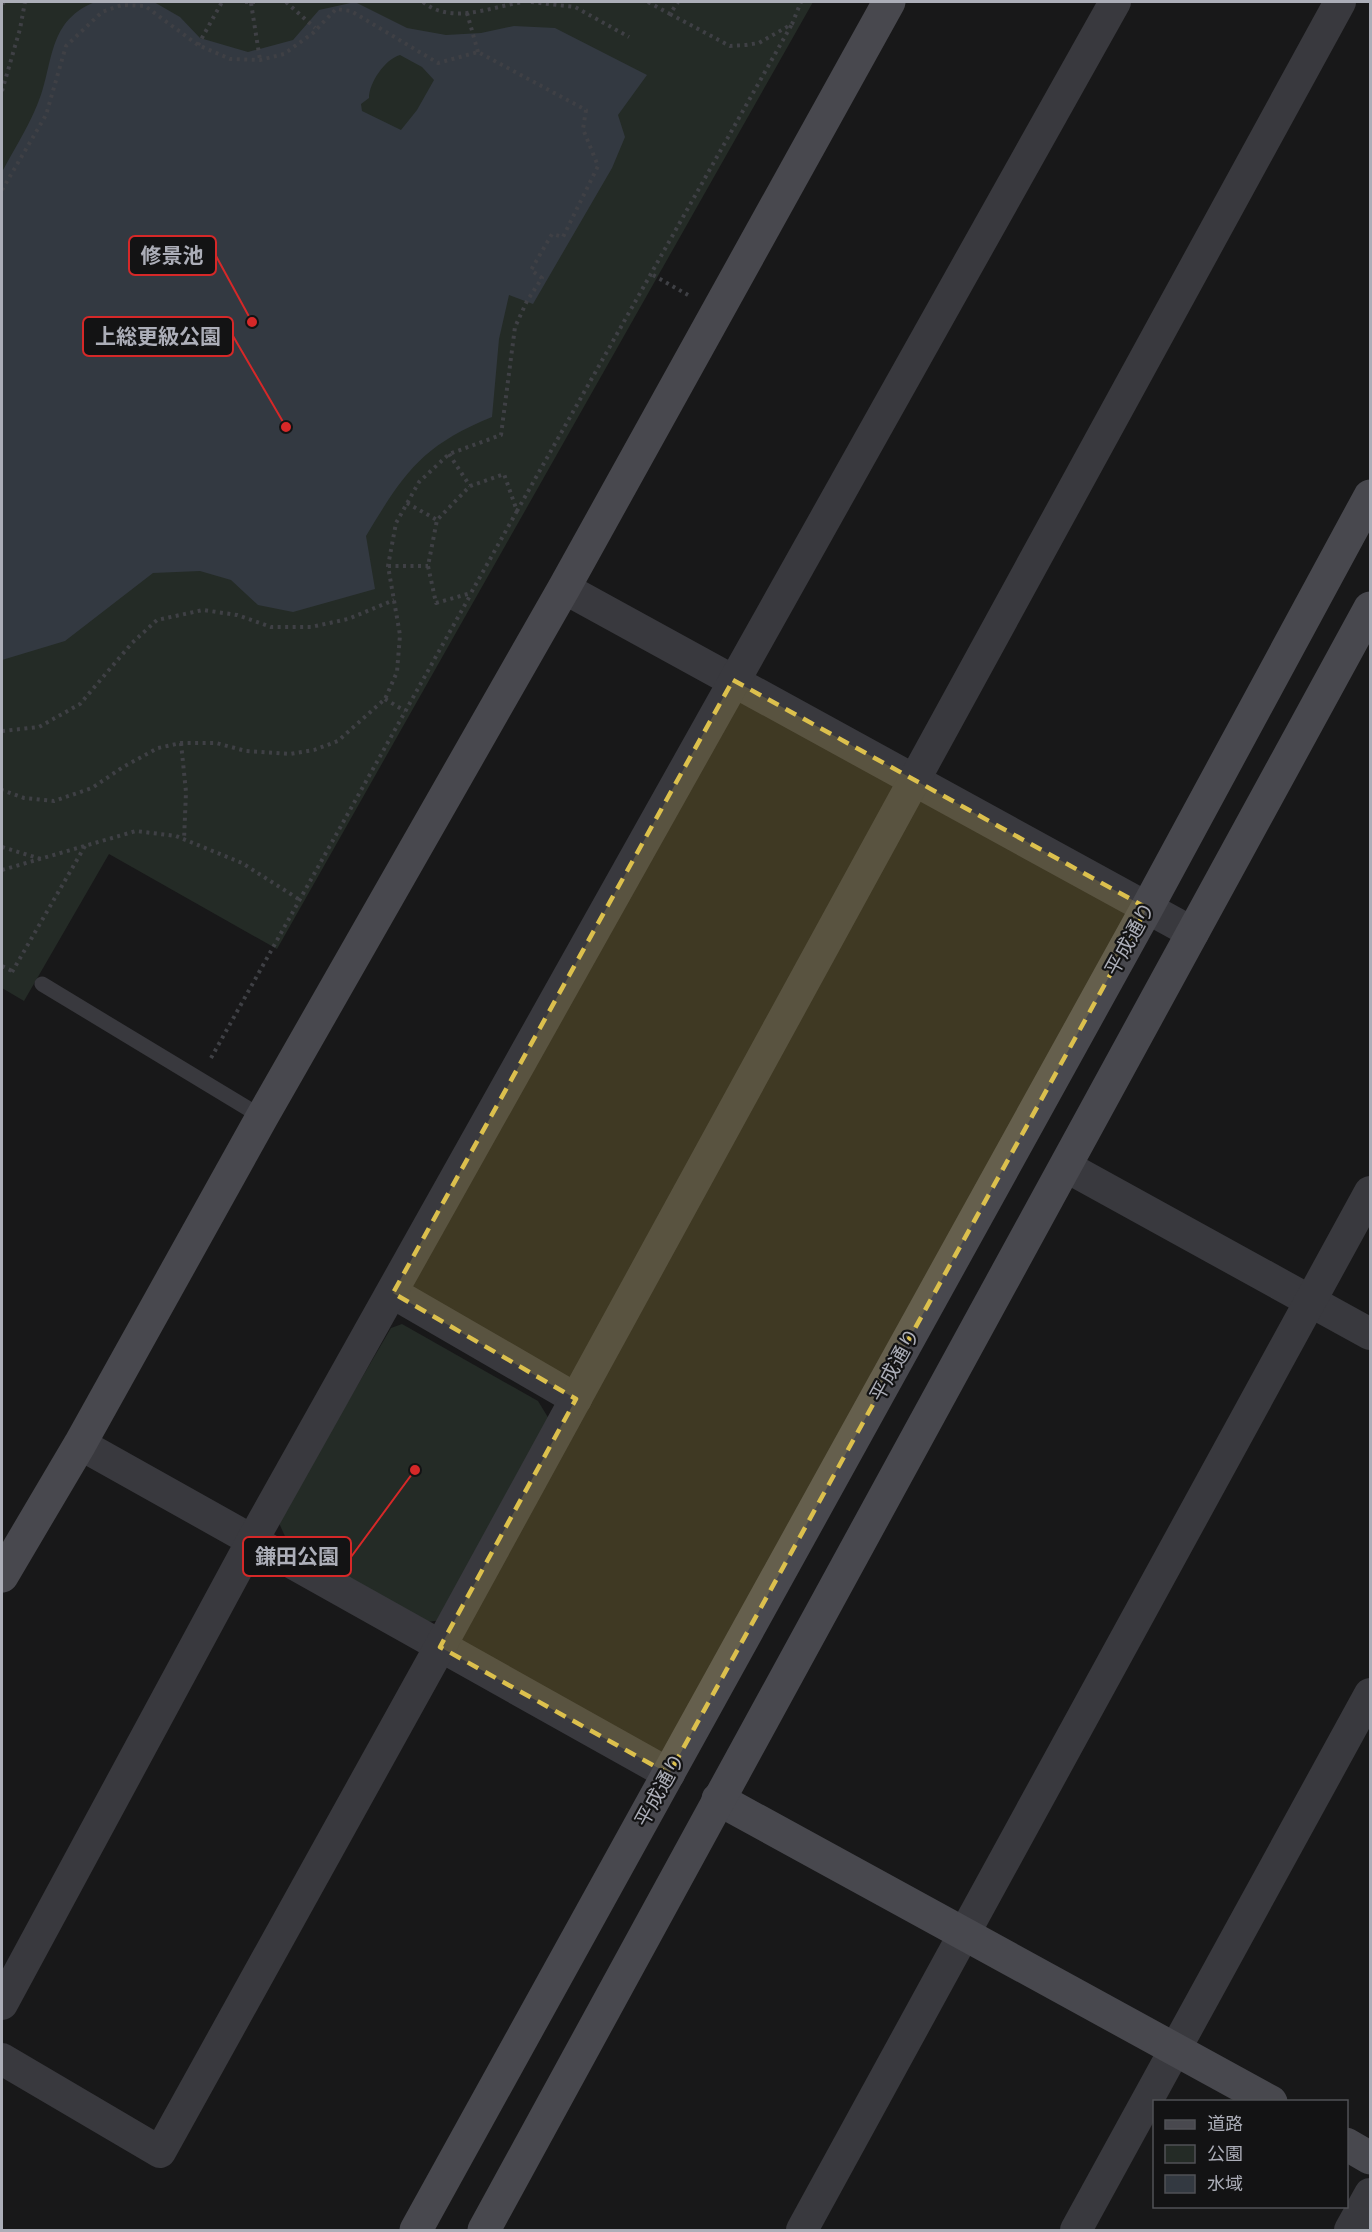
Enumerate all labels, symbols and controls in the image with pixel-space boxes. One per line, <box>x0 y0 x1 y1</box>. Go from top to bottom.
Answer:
callout: 修景池 <box>129 236 216 275</box>
text: 修景池 <box>141 242 204 270</box>
callout: 上総更級公園 <box>83 317 233 356</box>
text: 上総更級公園 <box>95 323 221 351</box>
street label: 平成通り <box>1099 897 1161 981</box>
street label: 平成通り <box>864 1323 926 1407</box>
callout: 鎌田公園 <box>243 1537 351 1576</box>
text: 鎌田公園 <box>255 1543 339 1571</box>
street label: 平成通り <box>629 1748 691 1832</box>
legend <box>1153 2100 1348 2208</box>
text: 道路 <box>1207 2112 1243 2136</box>
text: 公園 <box>1207 2142 1243 2166</box>
text: 水域 <box>1207 2172 1243 2196</box>

